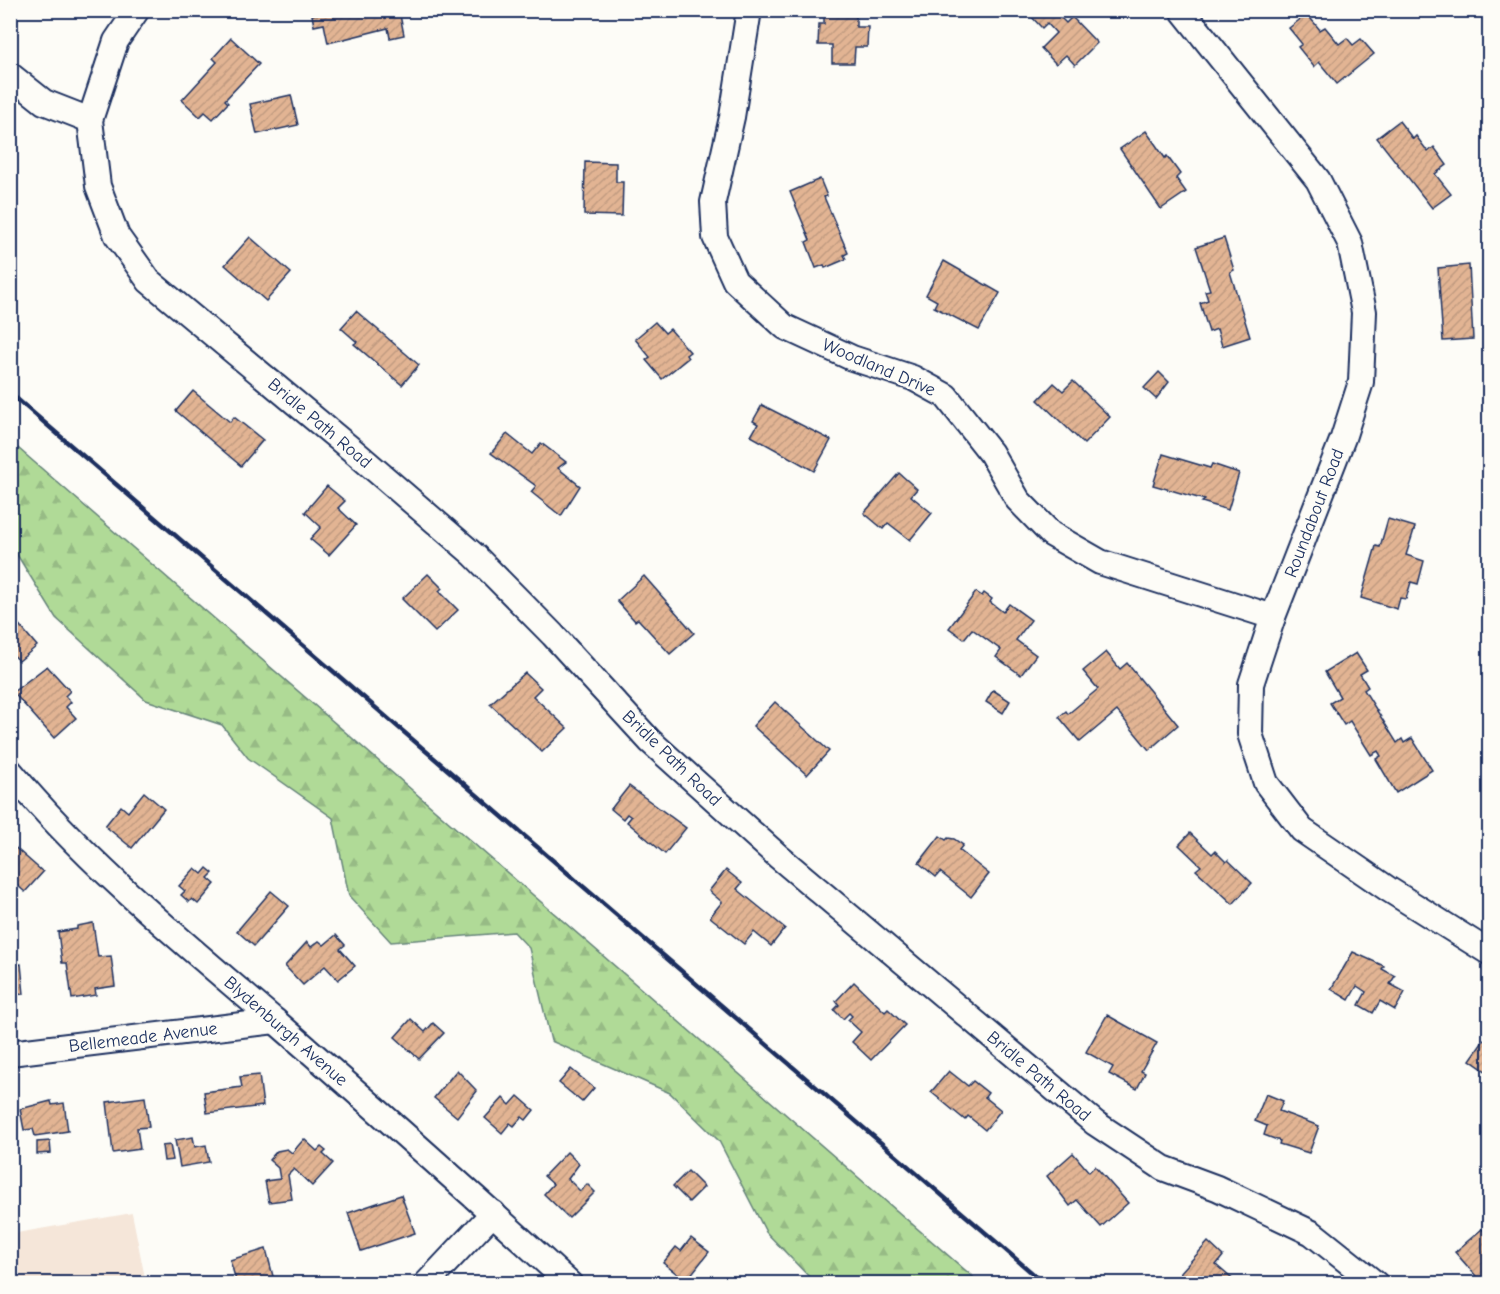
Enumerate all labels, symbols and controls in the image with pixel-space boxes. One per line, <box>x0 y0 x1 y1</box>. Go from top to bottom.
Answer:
street label: Woodland Drive <box>819 334 939 401</box>
street label: Bridle Path Road <box>263 374 376 473</box>
street label: Roundabout Road <box>1280 446 1349 581</box>
street label: Bridle Path Road <box>618 706 725 811</box>
street label: Blydenburgh Avenue <box>220 972 352 1091</box>
street label: Bellemeade Avenue <box>68 1018 219 1057</box>
street label: Bridle Path Road <box>982 1027 1095 1126</box>

